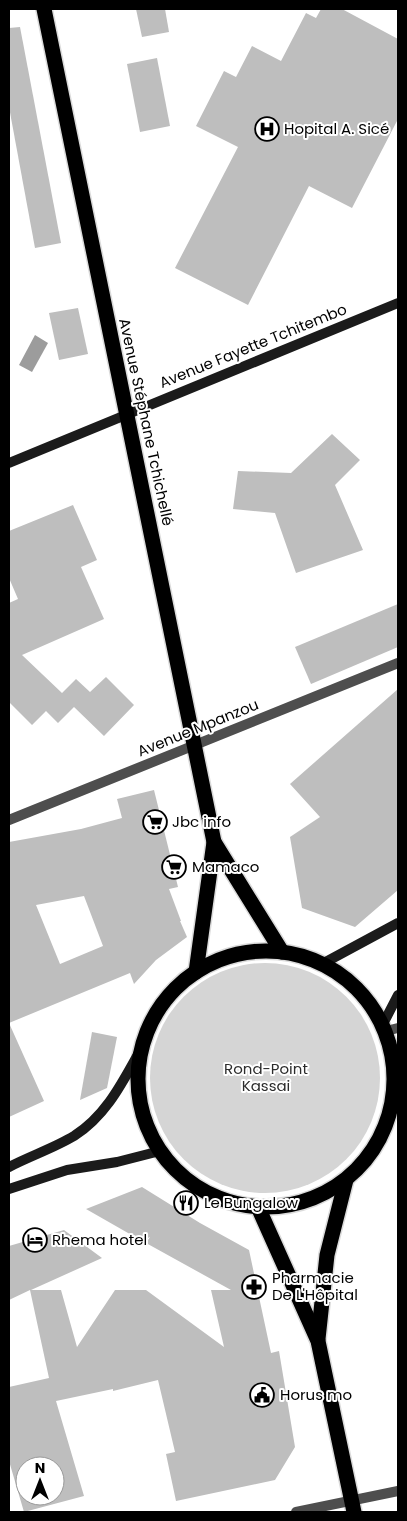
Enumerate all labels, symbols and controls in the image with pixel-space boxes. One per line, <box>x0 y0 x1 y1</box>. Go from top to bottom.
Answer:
hospital icon: Hopital A. Sicé <box>254 116 280 142</box>
place label: Hopital A. Sicé <box>284 118 389 139</box>
street label: Avenue Fayette Tchitembo <box>156 298 350 393</box>
street label: Avenue Stéphane Tchichellé <box>114 316 179 528</box>
street label: Avenue Mpanzou <box>134 694 262 761</box>
supermarket icon: Jbc info <box>142 809 168 835</box>
place label: Jbc info <box>172 811 231 832</box>
supermarket icon: Mamaco <box>161 854 187 880</box>
place label: Mamaco <box>192 856 259 877</box>
park label: Rond-Point Kassai <box>224 1058 308 1096</box>
restaurant icon: Le Bungalow <box>173 1190 199 1216</box>
place label: Le Bungalow <box>204 1192 299 1213</box>
hotel icon: Rhema hotel <box>22 1227 48 1253</box>
place label: Rhema hotel <box>52 1229 147 1250</box>
place label: Pharmacie De L'Hôpital <box>272 1267 358 1305</box>
pharmacy icon: Pharmacie De L'Hôpital <box>241 1274 267 1300</box>
public building icon: Horus mo <box>249 1382 275 1408</box>
place label: Horus mo <box>280 1384 352 1405</box>
north arrow <box>15 1456 65 1506</box>
text: N <box>35 1458 45 1478</box>

